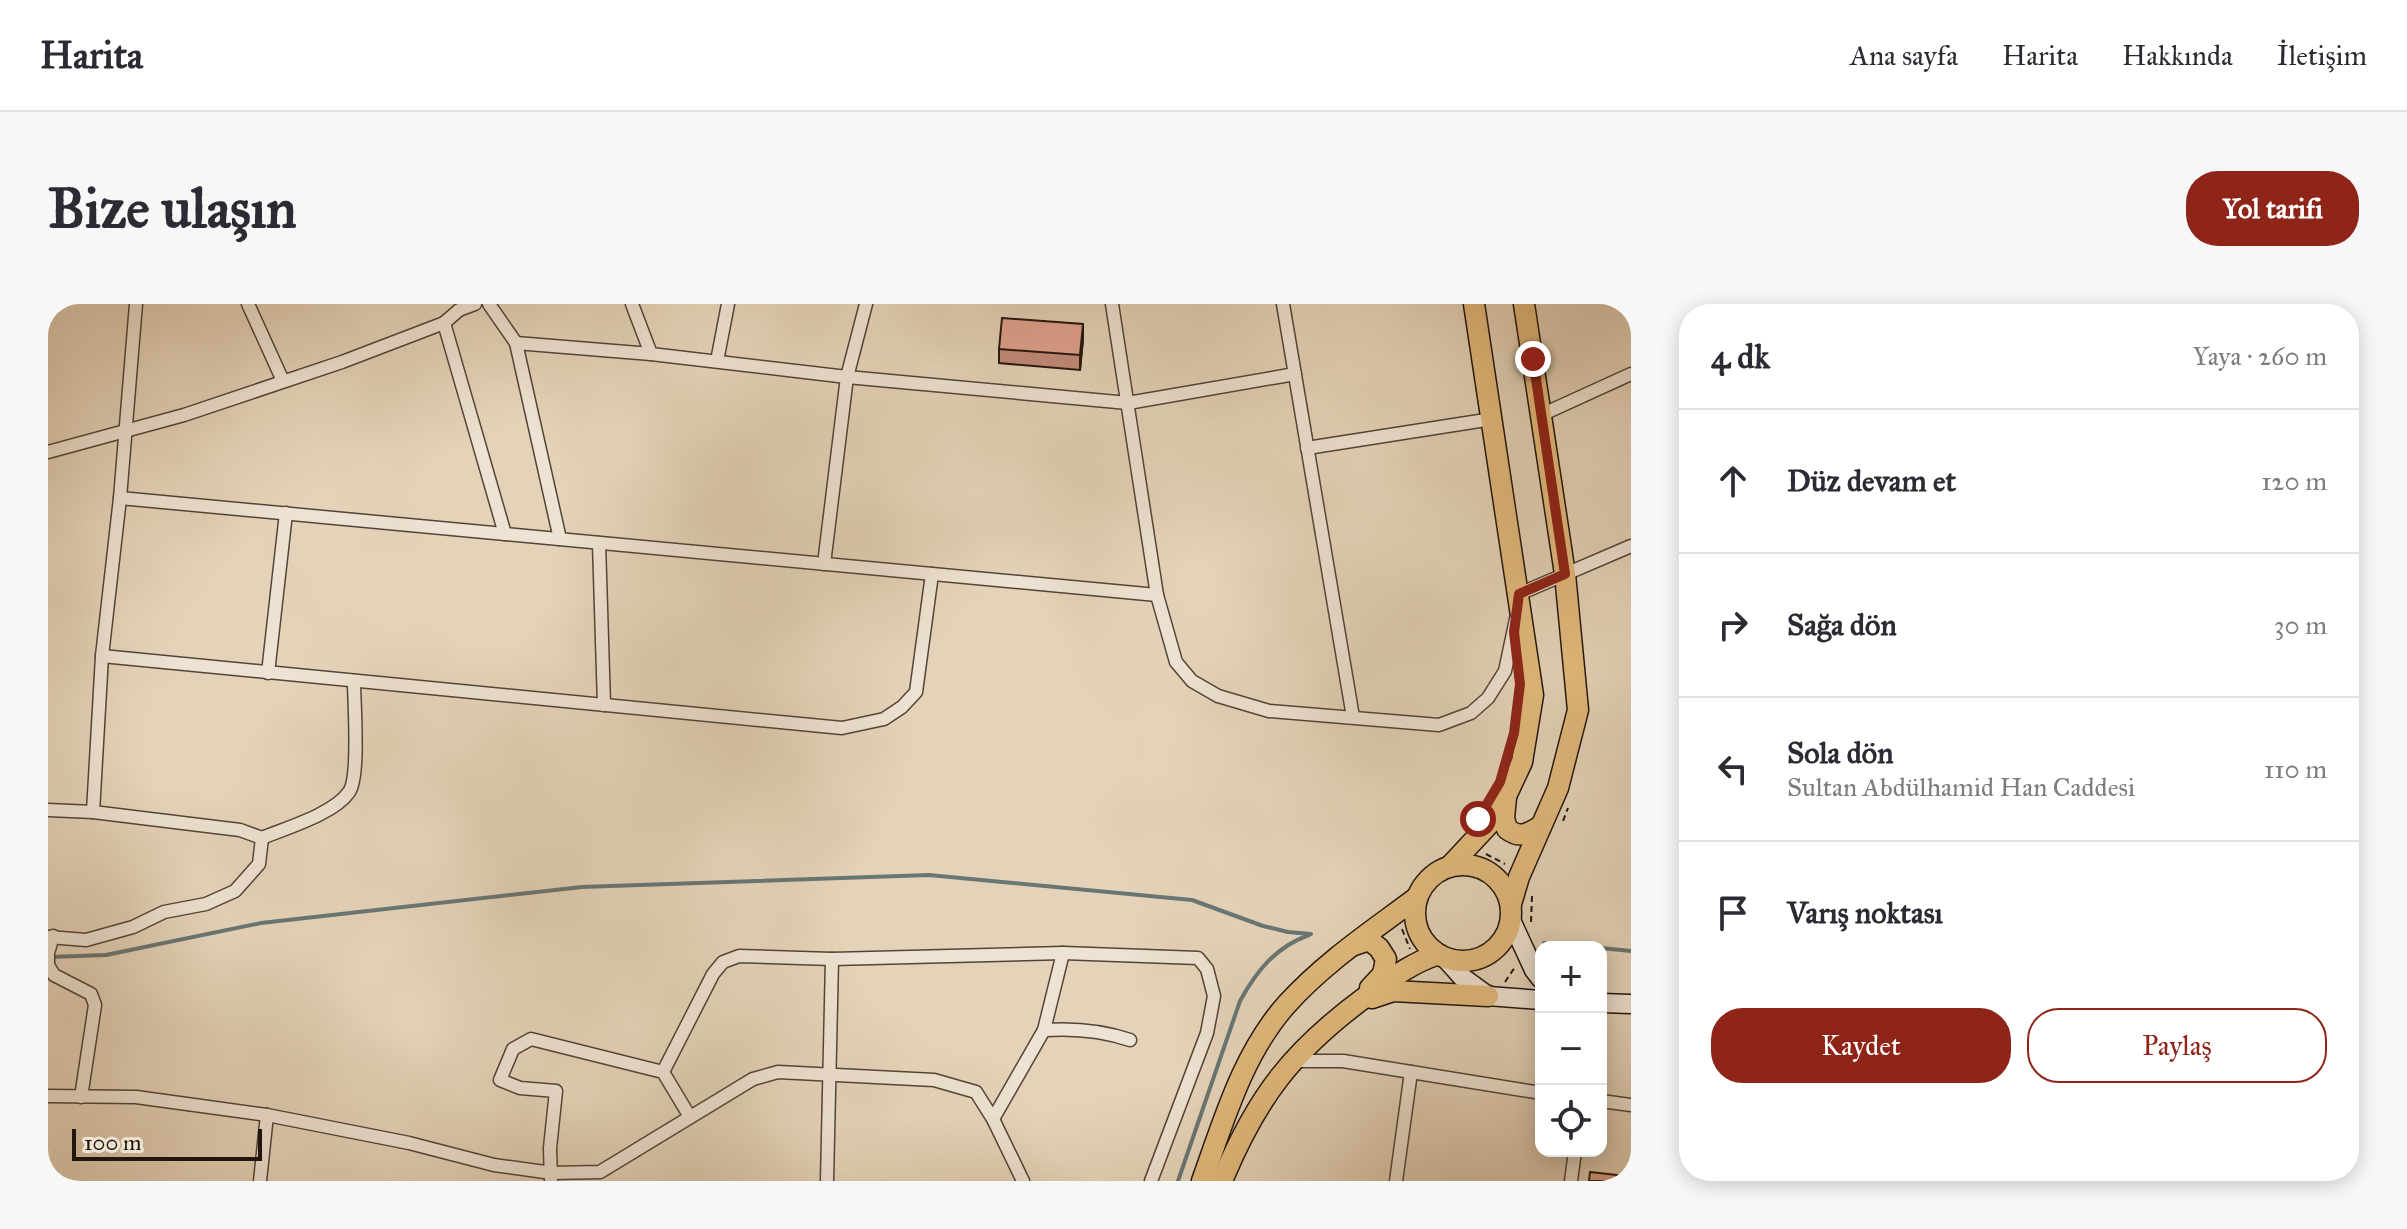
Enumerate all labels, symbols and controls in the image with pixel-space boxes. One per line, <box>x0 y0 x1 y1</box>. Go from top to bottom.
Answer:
text: Harita <box>40 32 143 78</box>
text: Ana sayfa <box>1850 38 1958 73</box>
text: Harita <box>2002 38 2078 73</box>
text: Hakkında <box>2122 38 2233 73</box>
text: İletişim <box>2277 38 2367 73</box>
button: Yol tarifi <box>2186 171 2359 246</box>
text: Bize ulaşın <box>48 174 296 242</box>
text: 4 dk <box>1711 336 1770 377</box>
text: Yaya · 260 m <box>2193 340 2327 372</box>
route end <box>1515 341 1551 377</box>
icon: ahead <box>1711 459 1755 503</box>
text: Düz devam et <box>1787 463 1956 499</box>
text: 120 m <box>2261 465 2327 497</box>
icon: right <box>1711 603 1755 647</box>
text: Sağa dön <box>1787 607 1897 643</box>
text: 30 m <box>2274 609 2327 641</box>
text: Sola dön <box>1787 735 1893 771</box>
icon: left <box>1711 747 1755 791</box>
text: 110 m <box>2264 753 2327 785</box>
text: Sultan Abdülhamid Han Caddesi <box>1787 771 2135 803</box>
route start <box>1460 801 1496 837</box>
icon: arrive <box>1711 891 1755 935</box>
text: Varış noktası <box>1787 895 1943 931</box>
map controls <box>1535 941 1607 1157</box>
button: + <box>1535 941 1607 1013</box>
button: Kaydet <box>1711 1008 2011 1083</box>
button: Paylaş <box>2027 1008 2327 1083</box>
button: − <box>1535 1013 1607 1085</box>
button: locate <box>1535 1085 1607 1157</box>
scale bar <box>72 1125 262 1161</box>
text: 100 m <box>84 1129 141 1156</box>

